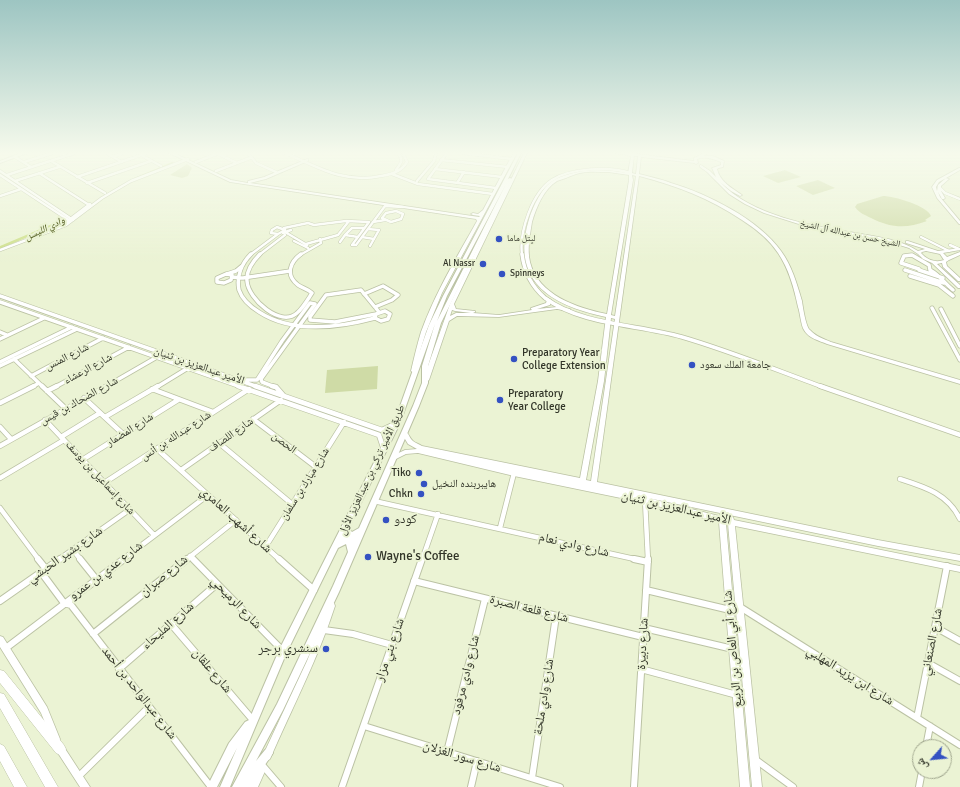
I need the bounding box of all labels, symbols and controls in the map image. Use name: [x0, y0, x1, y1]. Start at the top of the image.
water label: وادي الليسن: [23, 215, 67, 243]
street label: الشيخ حسن بن عبدالله آل الشيخ: [799, 218, 901, 250]
marker: ليتل ماما: [494, 234, 504, 244]
place label: ليتل ماما: [507, 234, 535, 244]
place label: Al Nassr: [443, 259, 475, 269]
marker: Al Nassr: [478, 259, 488, 269]
marker: Spinneys: [497, 269, 507, 279]
place label: Spinneys: [510, 269, 545, 279]
street label: شارع المنس: [43, 340, 91, 374]
street label: الأمير عبدالعزيز بن ثنيان: [152, 344, 246, 388]
place label: Preparatory Year College Extension: [522, 346, 606, 372]
street label: شارع الرعشاء: [61, 351, 115, 387]
marker: Preparatory Year College Extension: [509, 354, 519, 364]
place label: جامعة الملك سعود: [700, 358, 771, 372]
marker: جامعة الملك سعود: [687, 360, 697, 370]
street label: شارع الضحاك بن قيس: [38, 374, 120, 428]
place label: Preparatory Year College: [508, 387, 566, 413]
marker: Preparatory Year College: [495, 395, 505, 405]
street label: طريق الأمير تركي بن عبدالعزيز الأول: [336, 403, 408, 537]
street label: شارع عبدالله بن أنس: [138, 408, 214, 464]
street label: شارع المضمار: [104, 410, 156, 450]
street label: شارع اللصاف: [206, 415, 256, 455]
street label: الحصن: [269, 430, 299, 456]
street label: شارع إسماعيل بن يوسف: [62, 438, 138, 518]
street label: شارع مبارك بن سلمان: [277, 445, 333, 523]
place label: Tiko: [392, 466, 411, 480]
marker: Tiko: [414, 468, 424, 478]
place label: هايبربنده النخيل: [432, 477, 496, 491]
marker: هايبربنده النخيل: [419, 479, 429, 489]
street label: شارع أشهب العامري: [197, 484, 275, 556]
place label: Chkn: [389, 487, 413, 501]
street label: الأمير عبدالعزيز بن ثنيان: [620, 488, 732, 528]
marker: Chkn: [416, 489, 426, 499]
place label: كودو: [394, 512, 417, 528]
marker: كودو: [381, 515, 391, 525]
street label: شارع بشير الحبشي: [24, 523, 106, 587]
street label: شارع وادي نعام: [537, 529, 611, 561]
street label: شارع عدي بن عمرو: [66, 538, 146, 604]
place label: Wayne's Coffee: [376, 549, 460, 565]
street label: شارع صبران: [137, 552, 191, 600]
marker: Wayne's Coffee: [363, 552, 373, 562]
street label: شارع الرميحي: [207, 574, 265, 632]
street label: شارع أبي العاص بن الربيع: [720, 590, 746, 708]
street label: شارع قلعة الصبرة: [488, 592, 570, 626]
street label: شارع المليحاء: [139, 599, 197, 653]
street label: شارع الصنعاني: [918, 607, 946, 677]
street label: شارع بني مزار: [372, 616, 408, 684]
street label: شارع دبيرة: [634, 618, 652, 670]
street label: شارع وادي مرفود: [449, 634, 483, 716]
place label: سنشري برجر: [259, 641, 318, 657]
street label: شارع ابن يزيد المهلبي: [803, 643, 897, 709]
street label: شارع عبدالواحد بن أحمد: [98, 644, 180, 742]
marker: سنشري برجر: [321, 644, 331, 654]
street label: شارع علقان: [189, 646, 235, 696]
street label: شارع وادي ملحة: [530, 658, 558, 736]
street label: شارع سور الغزلان: [421, 738, 503, 776]
north arrow: [912, 739, 952, 779]
text: ش: [913, 756, 930, 772]

